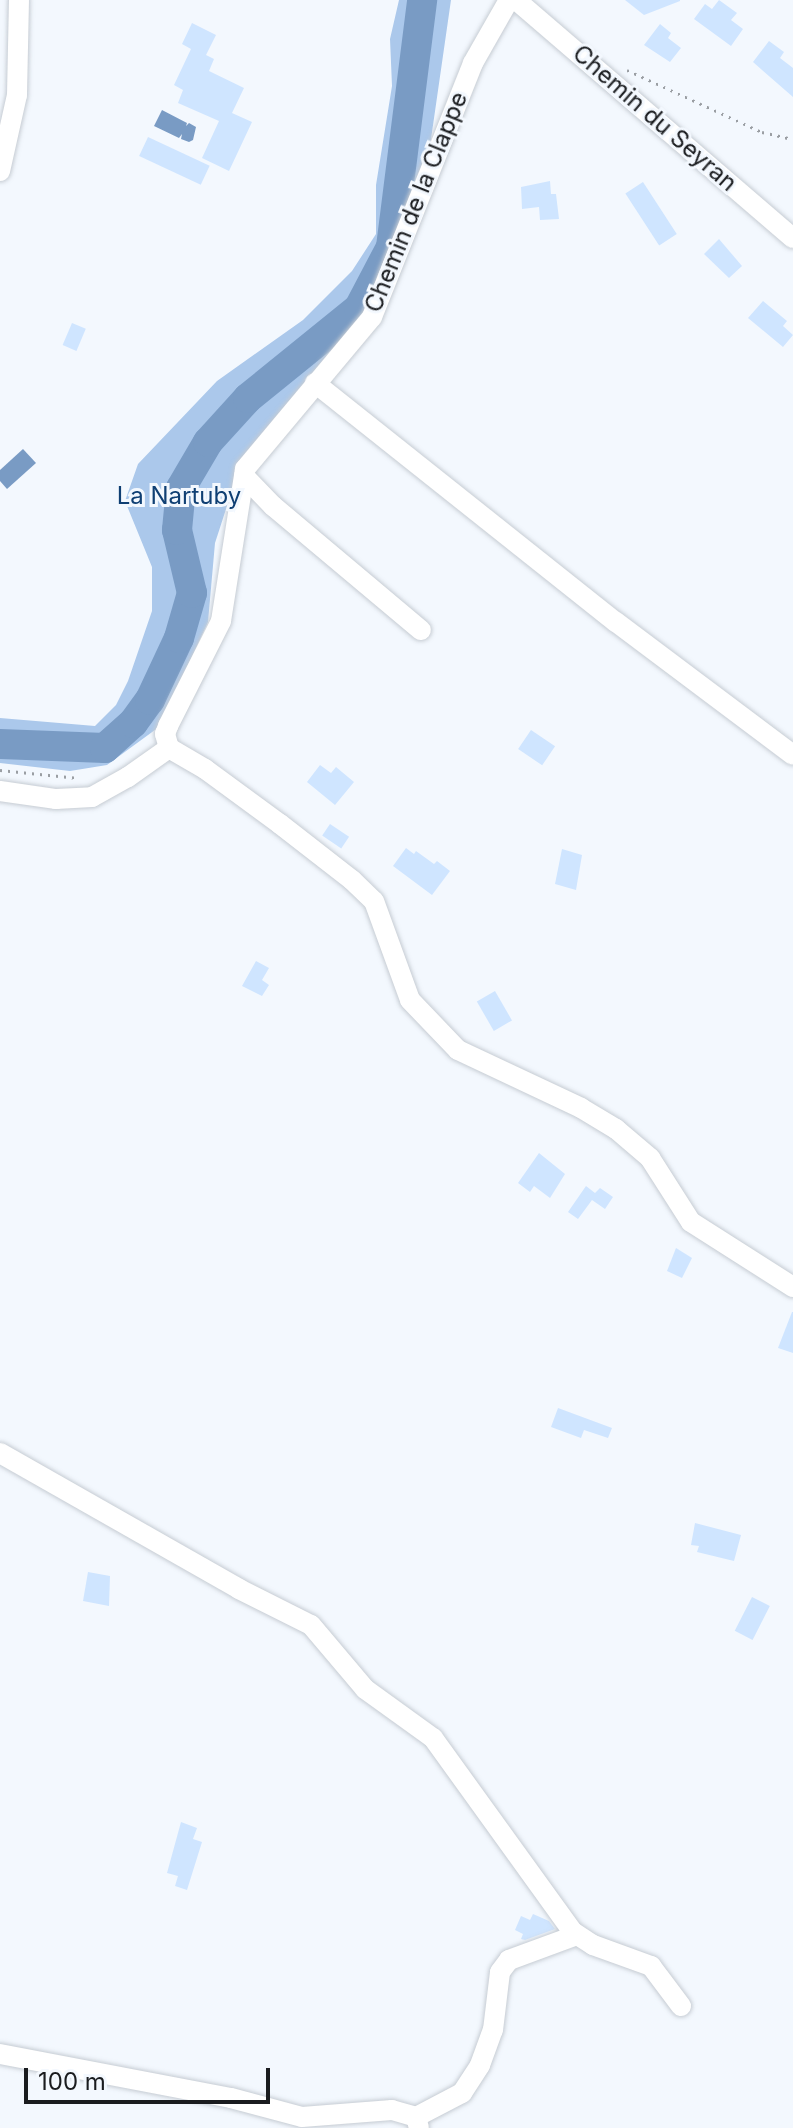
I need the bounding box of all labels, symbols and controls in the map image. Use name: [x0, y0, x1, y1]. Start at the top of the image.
street label: Chemin du Seyran: [567, 39, 743, 197]
street label: Chemin de la Clappe: [359, 88, 473, 316]
park label: La Nartuby: [117, 482, 241, 510]
scale bar: [28, 2052, 274, 2102]
text: 100 m: [38, 2067, 106, 2096]

